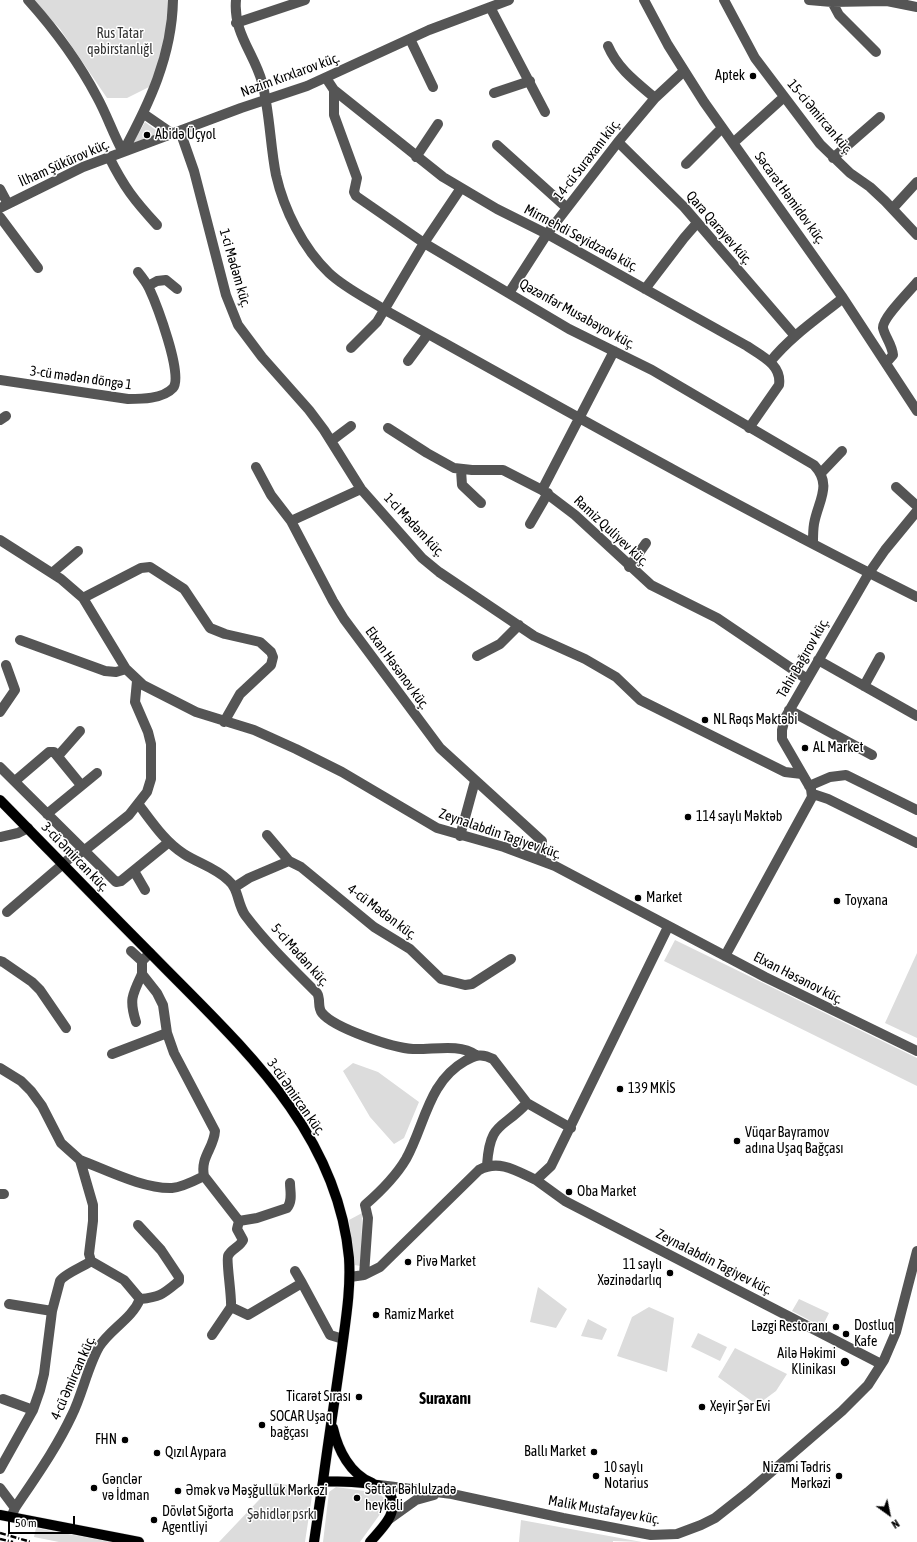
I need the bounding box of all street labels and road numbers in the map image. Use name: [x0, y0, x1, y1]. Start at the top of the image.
street label: Nazim Kırxlarov küç.: [238, 49, 342, 101]
street label: 15-ci Əmircan küç.: [784, 76, 856, 158]
street label: 14-cü Suraxanı küç.: [550, 116, 624, 204]
street label: İlham Şükürov küç.: [16, 136, 112, 190]
street label: Səcarət Həmidov küç.: [751, 149, 829, 247]
street label: Qara Qarayev küç.: [682, 188, 756, 268]
street label: Mirmehdi Seyidzadə küç.: [521, 201, 641, 275]
street label: 1-ci Mədəm küç.: [216, 227, 254, 309]
street label: Qəzənfər Musabəyov küç.: [516, 275, 638, 353]
street label: 3-cü mədən döngə 1: [29, 363, 133, 393]
street label: 1-ci Mədəm küç.: [380, 490, 448, 560]
street label: Ramiz Quliyev küç.: [570, 492, 652, 570]
street label: Tahir Bağırov küç.: [773, 615, 833, 701]
street label: Elxan Həsənov küç.: [361, 623, 433, 713]
street label: Zeynalabdin Tagiyev küç.: [437, 805, 563, 863]
street label: 3-cü Əmircan küç.: [38, 819, 112, 895]
street label: 4-cü Mədən küç.: [344, 881, 420, 943]
street label: 5-ci Mədən küç.: [268, 920, 332, 990]
street label: Elxan Həsənov küç.: [751, 948, 845, 1008]
street label: 3-cü Əmircan küç.: [263, 1055, 329, 1139]
street label: Zeynalabdin Tagiyev küç.: [653, 1225, 775, 1299]
street label: 4-cü Əmircan küç.: [47, 1334, 99, 1422]
street label: Malik Mustafayev küç.: [547, 1492, 661, 1528]

